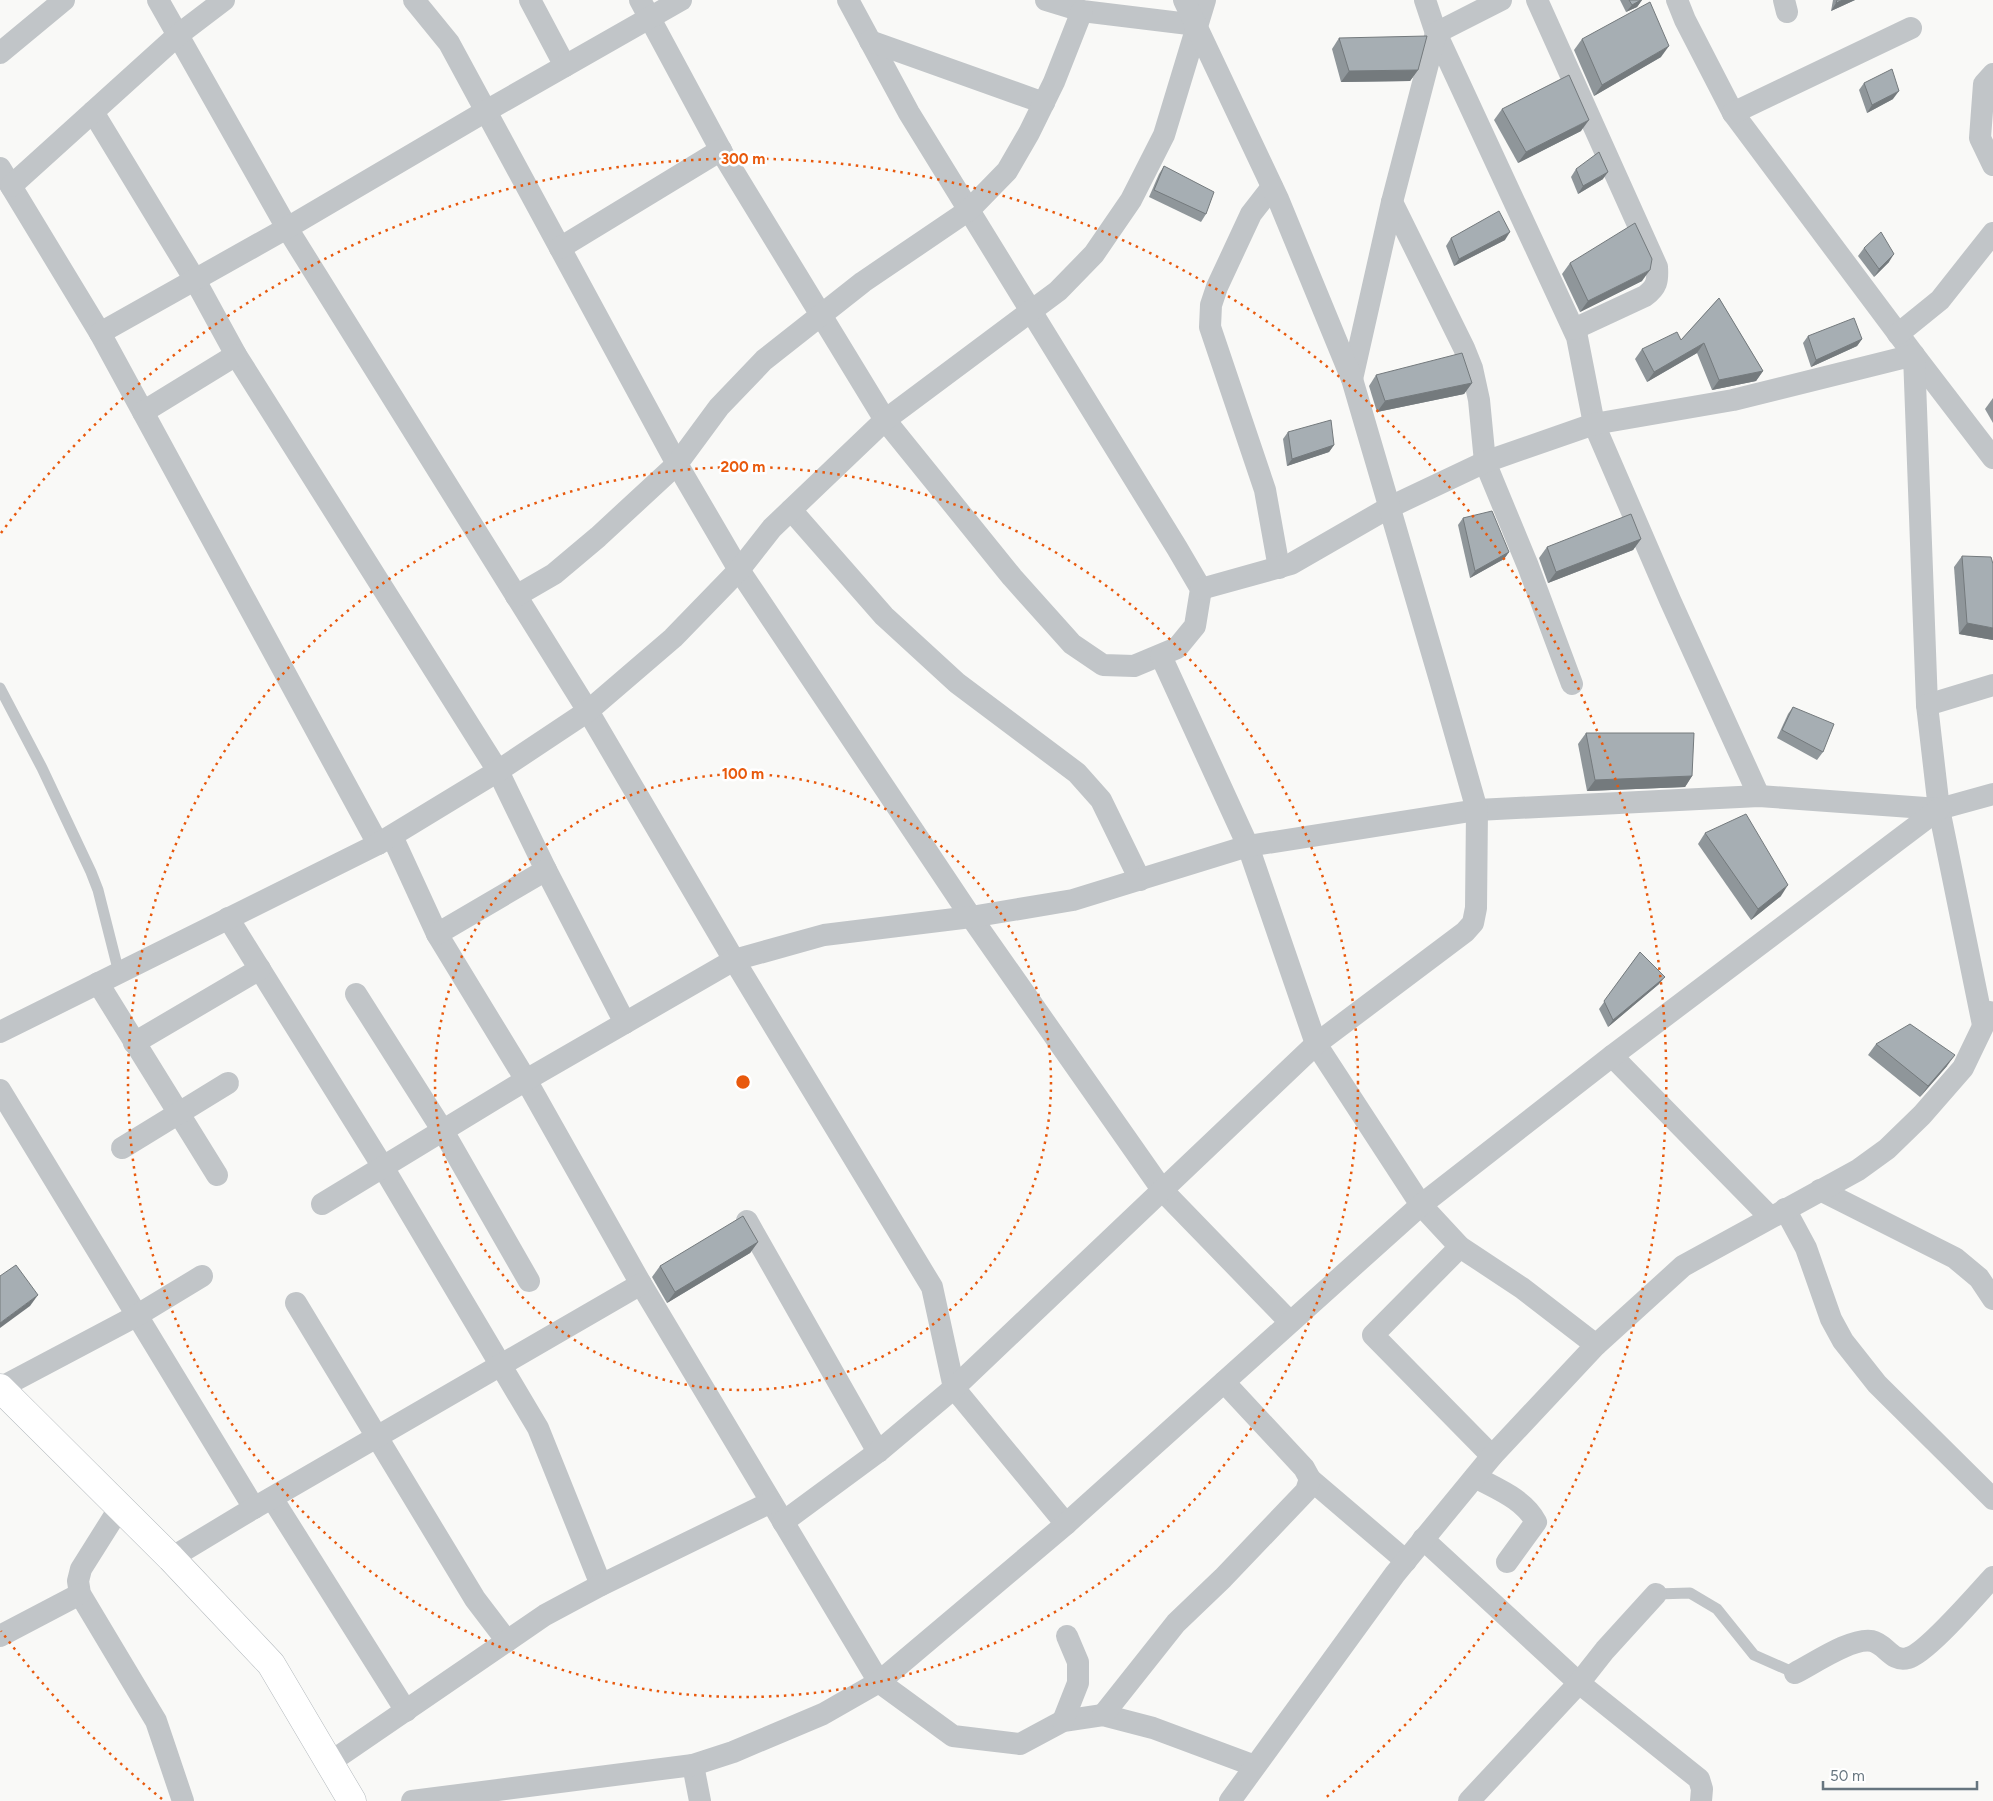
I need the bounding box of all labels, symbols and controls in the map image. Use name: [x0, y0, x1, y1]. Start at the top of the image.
text: 300 m: [721, 150, 765, 168]
text: 200 m: [721, 458, 765, 476]
text: 100 m: [722, 765, 764, 783]
centre of rings: [734, 1073, 752, 1091]
scale bar: [1823, 1758, 1977, 1790]
text: 50 m: [1830, 1767, 1865, 1785]

